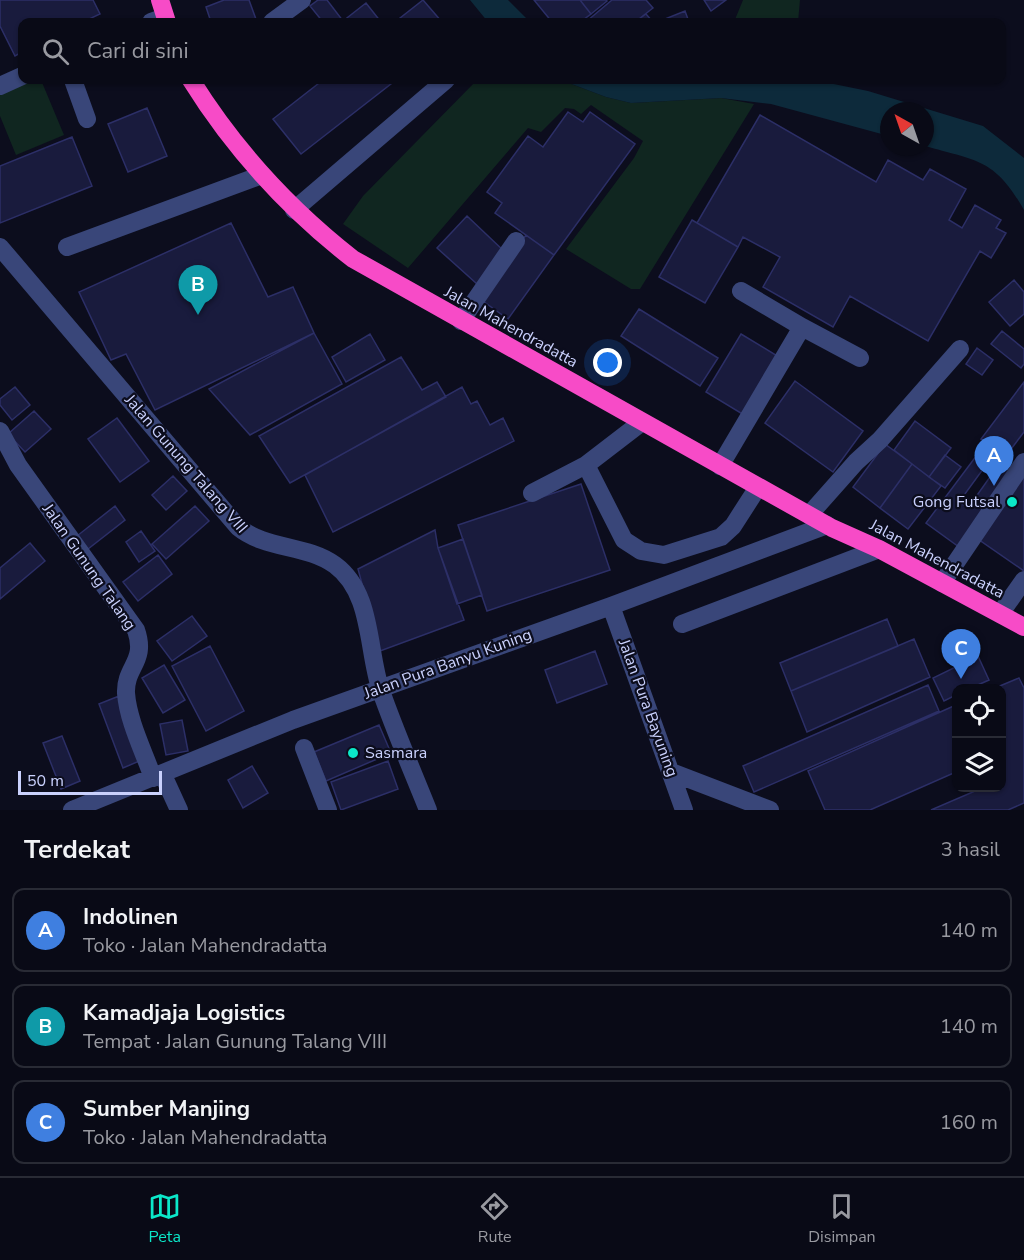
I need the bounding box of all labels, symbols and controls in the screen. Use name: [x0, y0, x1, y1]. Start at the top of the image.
search box: [18, 18, 1006, 84]
icon: search: [39, 35, 72, 68]
text: Cari di sini: [87, 36, 189, 66]
north arrow: [880, 102, 934, 156]
pin: B: [178, 266, 218, 315]
street label: Jalan Mahendradatta: [439, 281, 582, 373]
your location: [593, 348, 622, 377]
street label: Jalan Gunung Talang VIII: [119, 389, 252, 538]
pin: A: [974, 436, 1014, 486]
place label: Gong Futsal: [913, 491, 1000, 513]
marker: Gong Futsal: [1005, 495, 1019, 509]
street label: Jalan Gunung Talang: [36, 498, 141, 635]
street label: Jalan Mahendradatta: [865, 514, 1008, 604]
street label: Jalan Pura Banyu Kuning: [360, 623, 535, 705]
pin: C: [942, 630, 980, 679]
street label: Jalan Pura Bayuning: [613, 635, 683, 780]
map controls: [952, 684, 1006, 792]
button: locate: [952, 684, 1006, 738]
button: layers: [952, 738, 1006, 792]
place label: Sasmara: [365, 742, 427, 764]
marker: Sasmara: [346, 746, 360, 760]
scale bar: [18, 768, 162, 796]
text: 50 m: [27, 770, 64, 792]
text: Terdekat: [24, 832, 130, 867]
text: 3 hasil: [941, 836, 1000, 863]
text: Indolinen: [83, 902, 178, 932]
text: A: [38, 917, 53, 944]
text: 140 m: [940, 917, 998, 944]
text: Toko · Jalan Mahendradatta: [83, 932, 327, 959]
text: Kamadjaja Logistics: [83, 998, 285, 1028]
text: B: [39, 1013, 52, 1040]
text: 140 m: [940, 1013, 998, 1040]
text: Tempat · Jalan Gunung Talang VIII: [83, 1028, 387, 1055]
text: Sumber Manjing: [83, 1094, 250, 1124]
text: C: [39, 1109, 52, 1136]
text: 160 m: [940, 1109, 998, 1136]
text: Toko · Jalan Mahendradatta: [83, 1124, 327, 1151]
tab: Peta: [148, 1190, 181, 1248]
tab: Rute: [478, 1190, 512, 1248]
tab: Disimpan: [808, 1190, 876, 1248]

